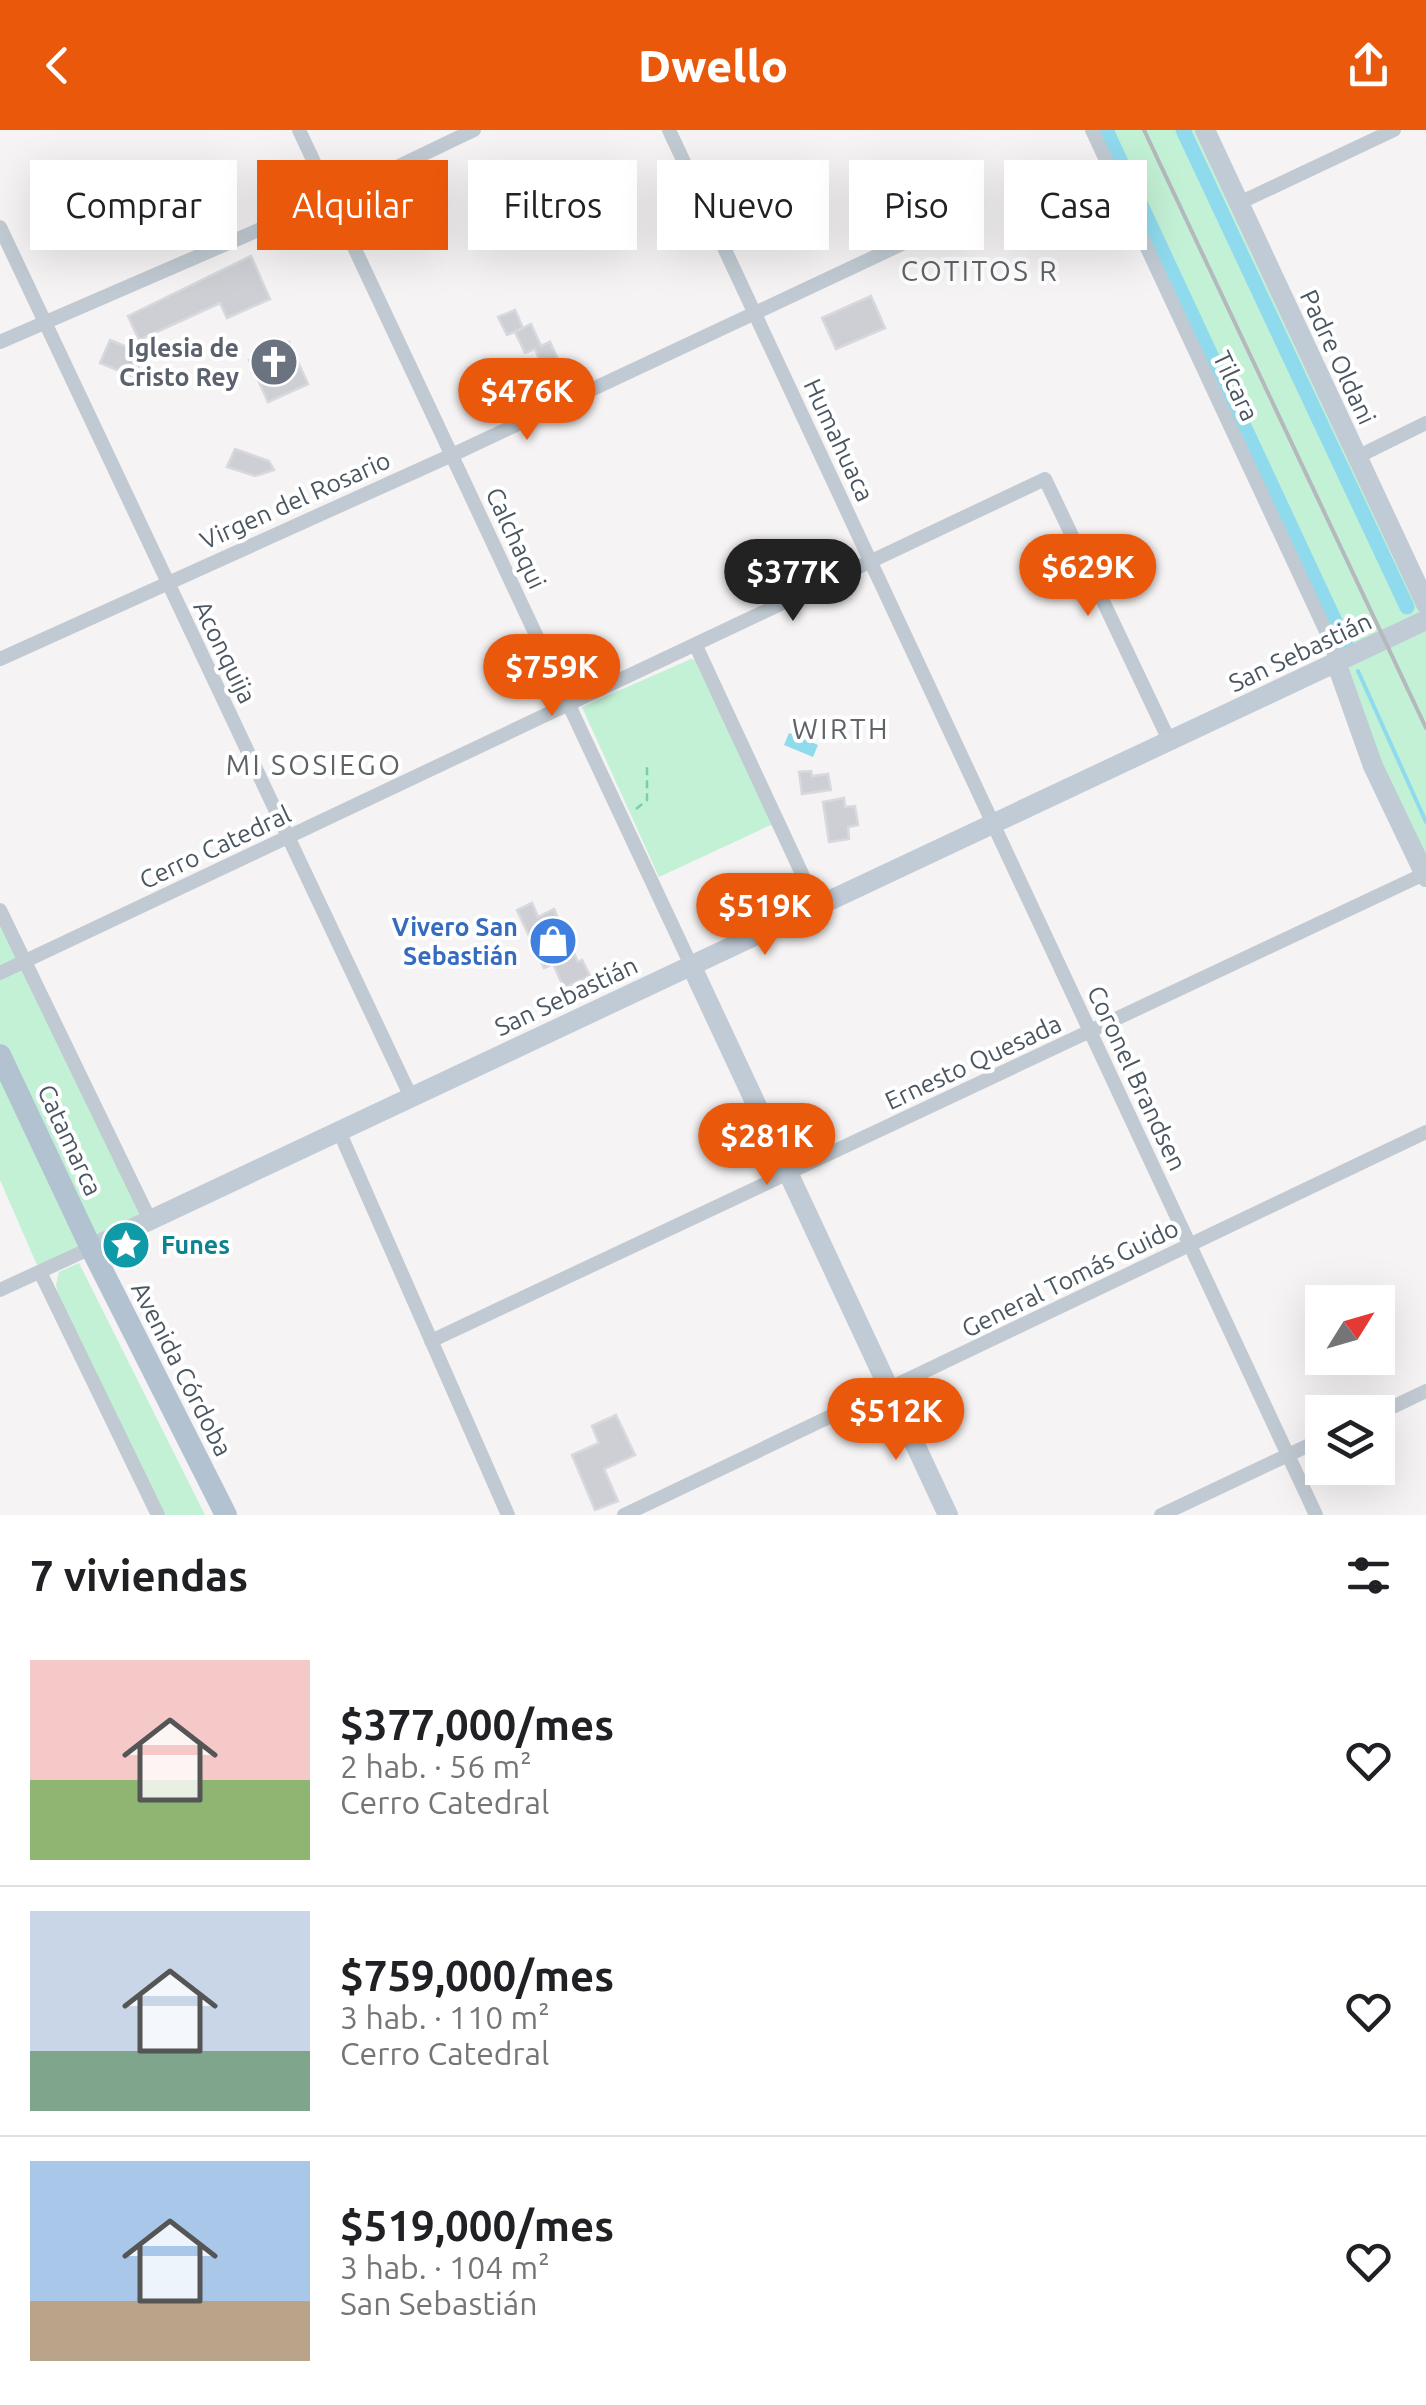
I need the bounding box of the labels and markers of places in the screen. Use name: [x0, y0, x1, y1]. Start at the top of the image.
place label: Iglesia de Cristo Rey: [119, 334, 239, 391]
church icon: Iglesia de Cristo Rey: [248, 336, 300, 388]
pin: $476K: [457, 358, 597, 443]
pin: $629K: [1018, 534, 1158, 619]
pin: $377K: [723, 539, 863, 624]
pin: $759K: [482, 634, 622, 719]
pin: $519K: [695, 873, 835, 958]
place label: Vivero San Sebastián: [392, 913, 518, 970]
shop icon: Vivero San Sebastián: [527, 915, 579, 967]
pin: $281K: [697, 1103, 837, 1188]
place icon: Funes: [100, 1219, 152, 1271]
place label: Funes: [161, 1231, 230, 1259]
pin: $512K: [826, 1378, 966, 1463]

